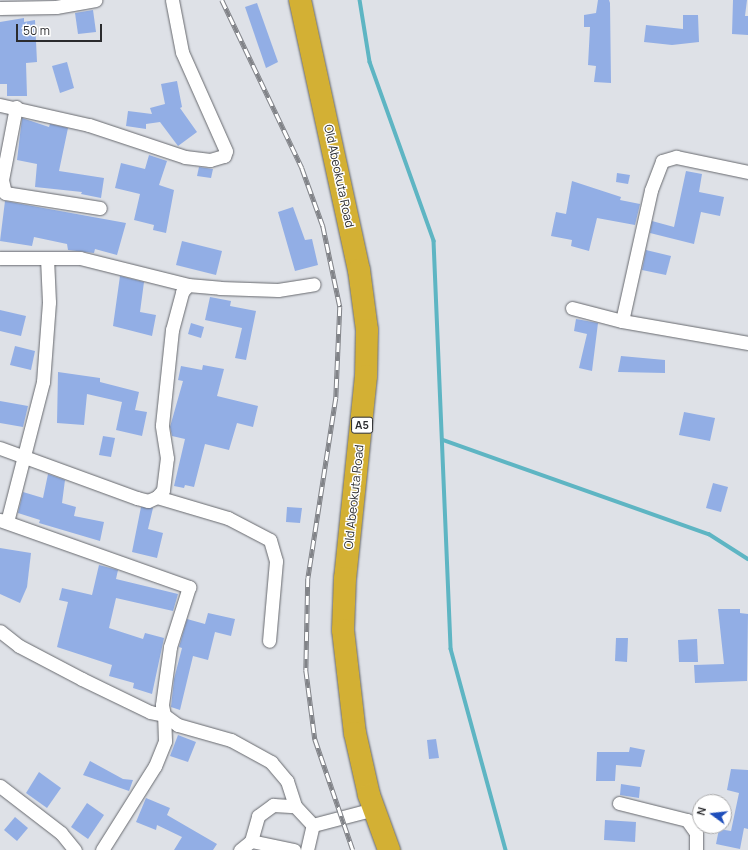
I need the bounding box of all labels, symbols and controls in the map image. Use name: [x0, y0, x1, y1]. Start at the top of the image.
scale bar: [18, 16, 104, 42]
text: 50 m: [23, 22, 50, 39]
street label: Old Abeokuta Road: [321, 123, 357, 229]
road number: A5: [351, 416, 373, 434]
street label: Old Abeokuta Road: [341, 444, 367, 550]
north arrow: [692, 794, 732, 834]
text: N: [693, 805, 709, 817]

